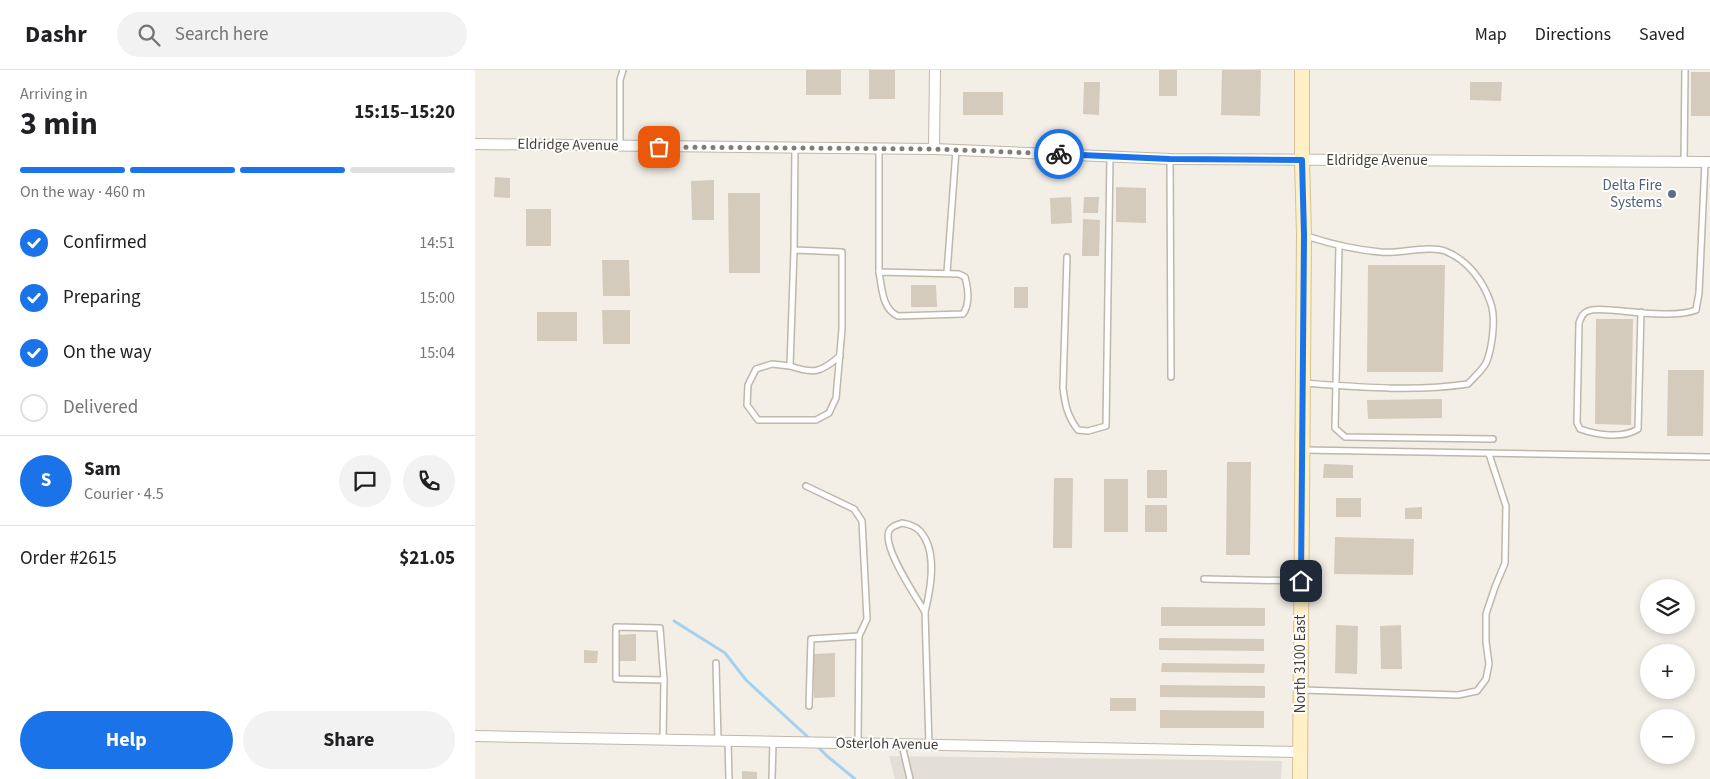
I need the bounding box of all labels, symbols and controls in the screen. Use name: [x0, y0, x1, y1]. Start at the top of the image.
search box: [117, 12, 467, 57]
text: Dashr: [25, 17, 87, 52]
icon: search: [135, 21, 163, 49]
text: Search here: [175, 21, 268, 48]
text: Map: [1475, 22, 1507, 47]
text: Directions: [1535, 22, 1611, 47]
text: Saved: [1639, 22, 1685, 47]
text: Arriving in: [20, 83, 88, 105]
text: 15:15–15:20: [354, 99, 455, 126]
text: 3 min: [20, 101, 98, 147]
pin: [638, 126, 680, 168]
courier: [1034, 129, 1084, 179]
icon: bag: [645, 133, 673, 161]
street label: Eldridge Avenue: [517, 134, 619, 156]
icon: bike: [1045, 140, 1073, 168]
street label: Eldridge Avenue: [1326, 150, 1428, 171]
place label: Delta Fire Systems: [1603, 175, 1662, 213]
text: On the way · 460 m: [20, 181, 145, 203]
marker: Delta Fire Systems: [1666, 188, 1678, 200]
icon: check: [20, 229, 48, 257]
text: Confirmed: [63, 229, 147, 256]
text: 14:51: [419, 232, 455, 254]
icon: check: [20, 284, 48, 312]
text: Preparing: [63, 284, 141, 311]
text: 15:00: [419, 287, 455, 309]
icon: check: [20, 339, 48, 367]
text: On the way: [63, 339, 152, 366]
text: 15:04: [419, 342, 455, 364]
text: Delivered: [63, 394, 138, 421]
button: chat: [339, 455, 391, 507]
button: phone: [403, 455, 455, 507]
text: Sam: [84, 456, 121, 483]
text: S: [41, 467, 51, 494]
text: Courier · 4.5: [84, 483, 164, 505]
text: Order #2615: [20, 545, 117, 572]
text: $21.05: [399, 545, 455, 572]
pin: [1280, 560, 1322, 602]
icon: home: [1287, 567, 1315, 595]
map controls: [1640, 579, 1695, 764]
button: layers: [1640, 579, 1695, 634]
street label: North 3100 East: [1290, 615, 1311, 713]
button: +: [1640, 644, 1695, 699]
button: −: [1640, 709, 1695, 764]
button: Help: [20, 711, 233, 769]
button: Share: [243, 711, 455, 769]
street label: Osterloh Avenue: [835, 733, 939, 755]

